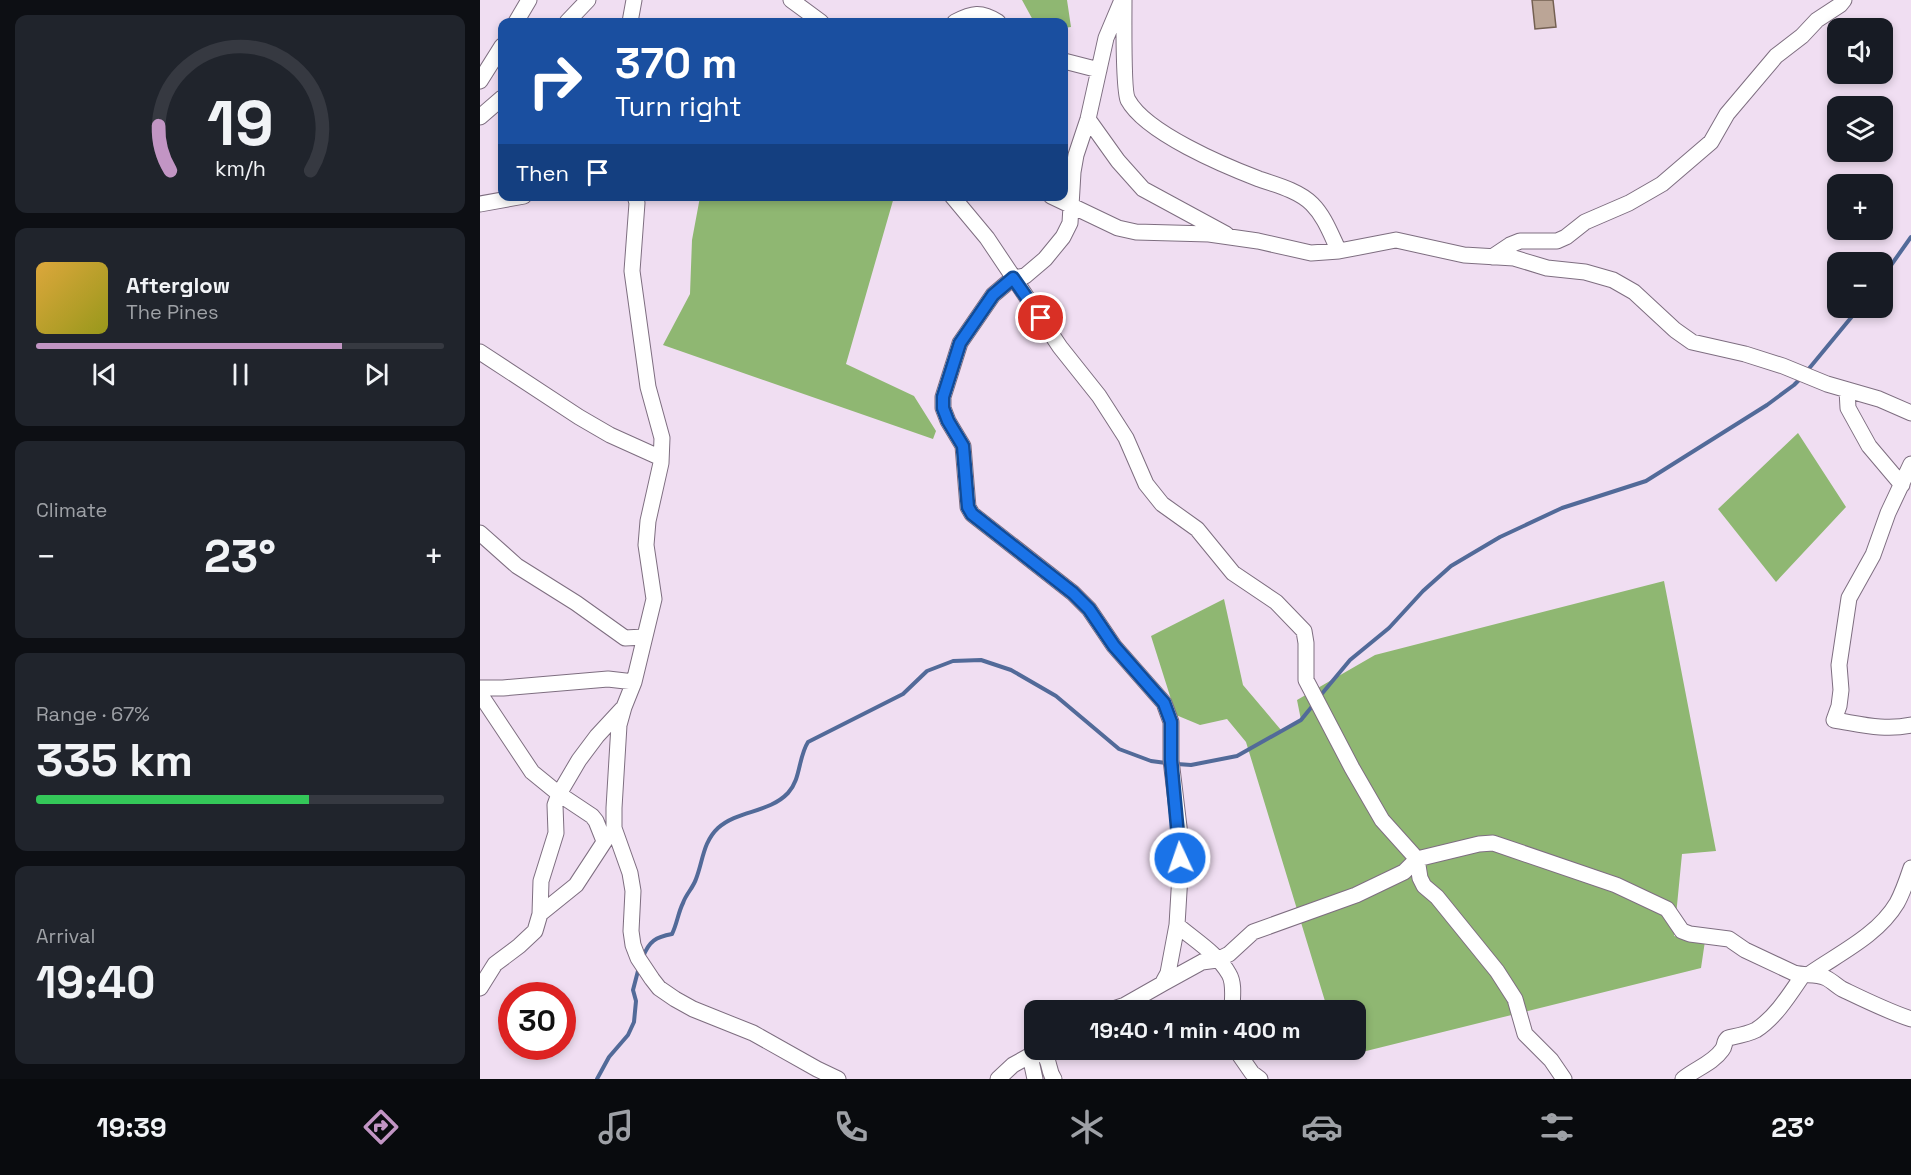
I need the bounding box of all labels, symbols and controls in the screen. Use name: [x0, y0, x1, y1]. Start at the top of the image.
map controls: [1827, 18, 1893, 318]
button: sound: [1827, 18, 1893, 84]
text: 370 m: [615, 37, 737, 90]
icon: right: [516, 42, 594, 120]
text: 19: [207, 84, 273, 163]
text: Turn right: [615, 89, 742, 124]
button: layers: [1827, 96, 1893, 162]
text: km/h: [214, 155, 266, 182]
icon: arrive: [581, 156, 614, 189]
text: Then: [516, 159, 569, 187]
button: +: [1827, 174, 1893, 240]
button: −: [1827, 252, 1893, 318]
text: Afterglow: [126, 271, 230, 299]
pin: [1015, 292, 1066, 343]
text: The Pines: [126, 299, 219, 325]
icon: arrive: [1024, 301, 1057, 334]
icon: previous: [88, 358, 121, 391]
icon: pause: [224, 358, 257, 391]
icon: next: [360, 358, 393, 391]
text: Climate: [36, 497, 107, 523]
text: 23°: [204, 528, 276, 585]
text: −: [36, 536, 56, 578]
text: +: [424, 536, 444, 578]
text: Range · 67%: [36, 701, 150, 727]
text: 335 km: [36, 732, 193, 789]
position arrow: [1148, 826, 1212, 890]
text: Arrival: [36, 923, 95, 949]
text: 19:40: [36, 954, 155, 1011]
speed limit sign: 30: [498, 982, 576, 1060]
text: 19:40 · 1 min · 400 m: [1090, 1016, 1300, 1044]
icon: directions: [360, 1106, 402, 1148]
icon: music: [595, 1106, 637, 1148]
icon: phone: [830, 1106, 872, 1148]
icon: climate: [1066, 1106, 1108, 1148]
icon: car: [1301, 1106, 1343, 1148]
icon: filters: [1536, 1106, 1578, 1148]
text: 19:39: [97, 1110, 167, 1145]
text: 23°: [1771, 1110, 1814, 1145]

